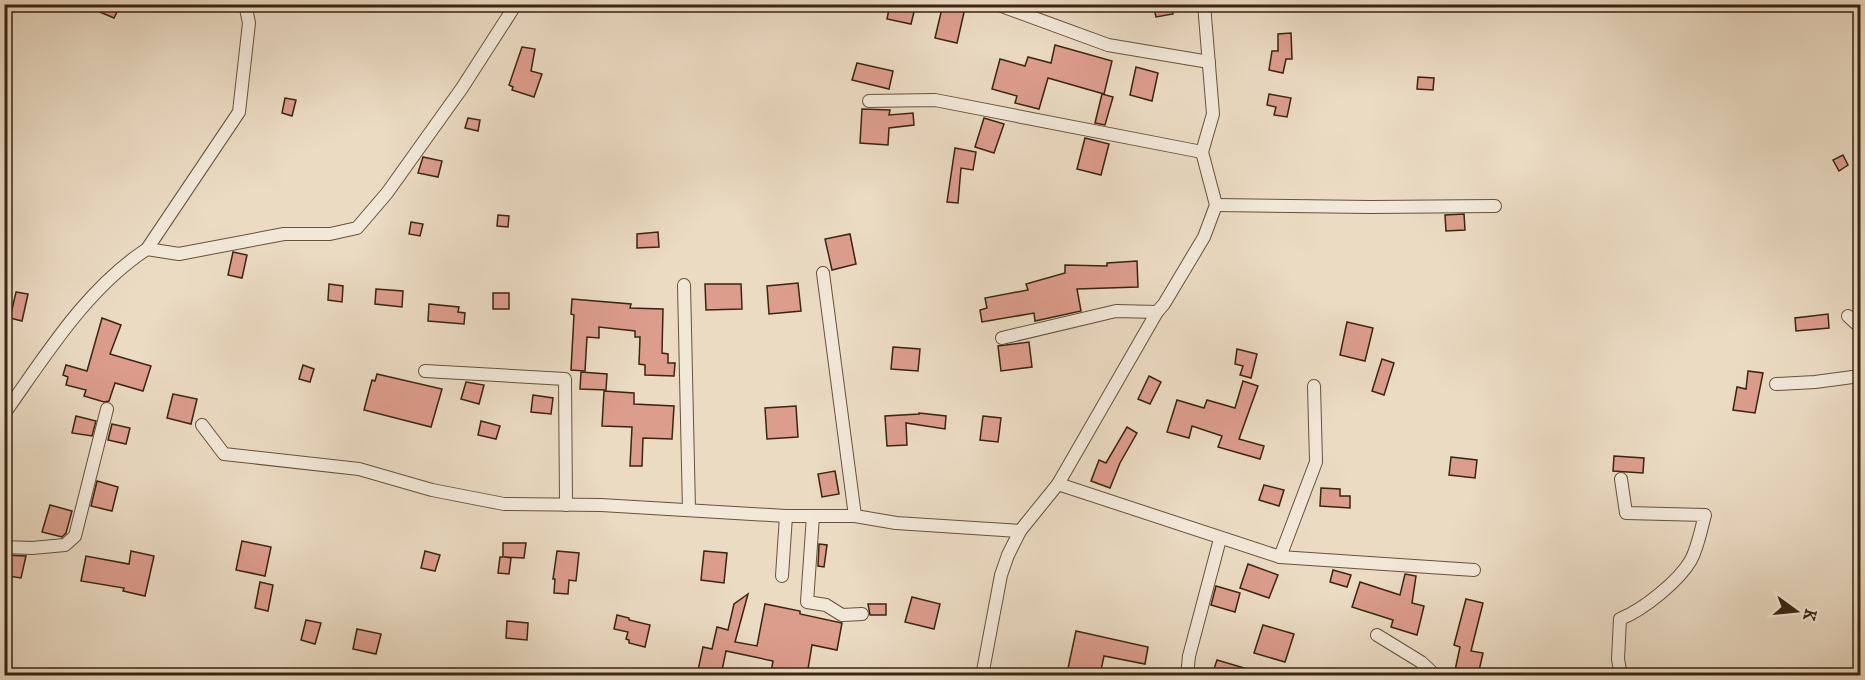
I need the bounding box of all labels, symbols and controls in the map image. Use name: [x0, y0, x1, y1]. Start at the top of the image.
north arrow: [1766, 581, 1826, 641]
text: K: [1798, 607, 1821, 623]

